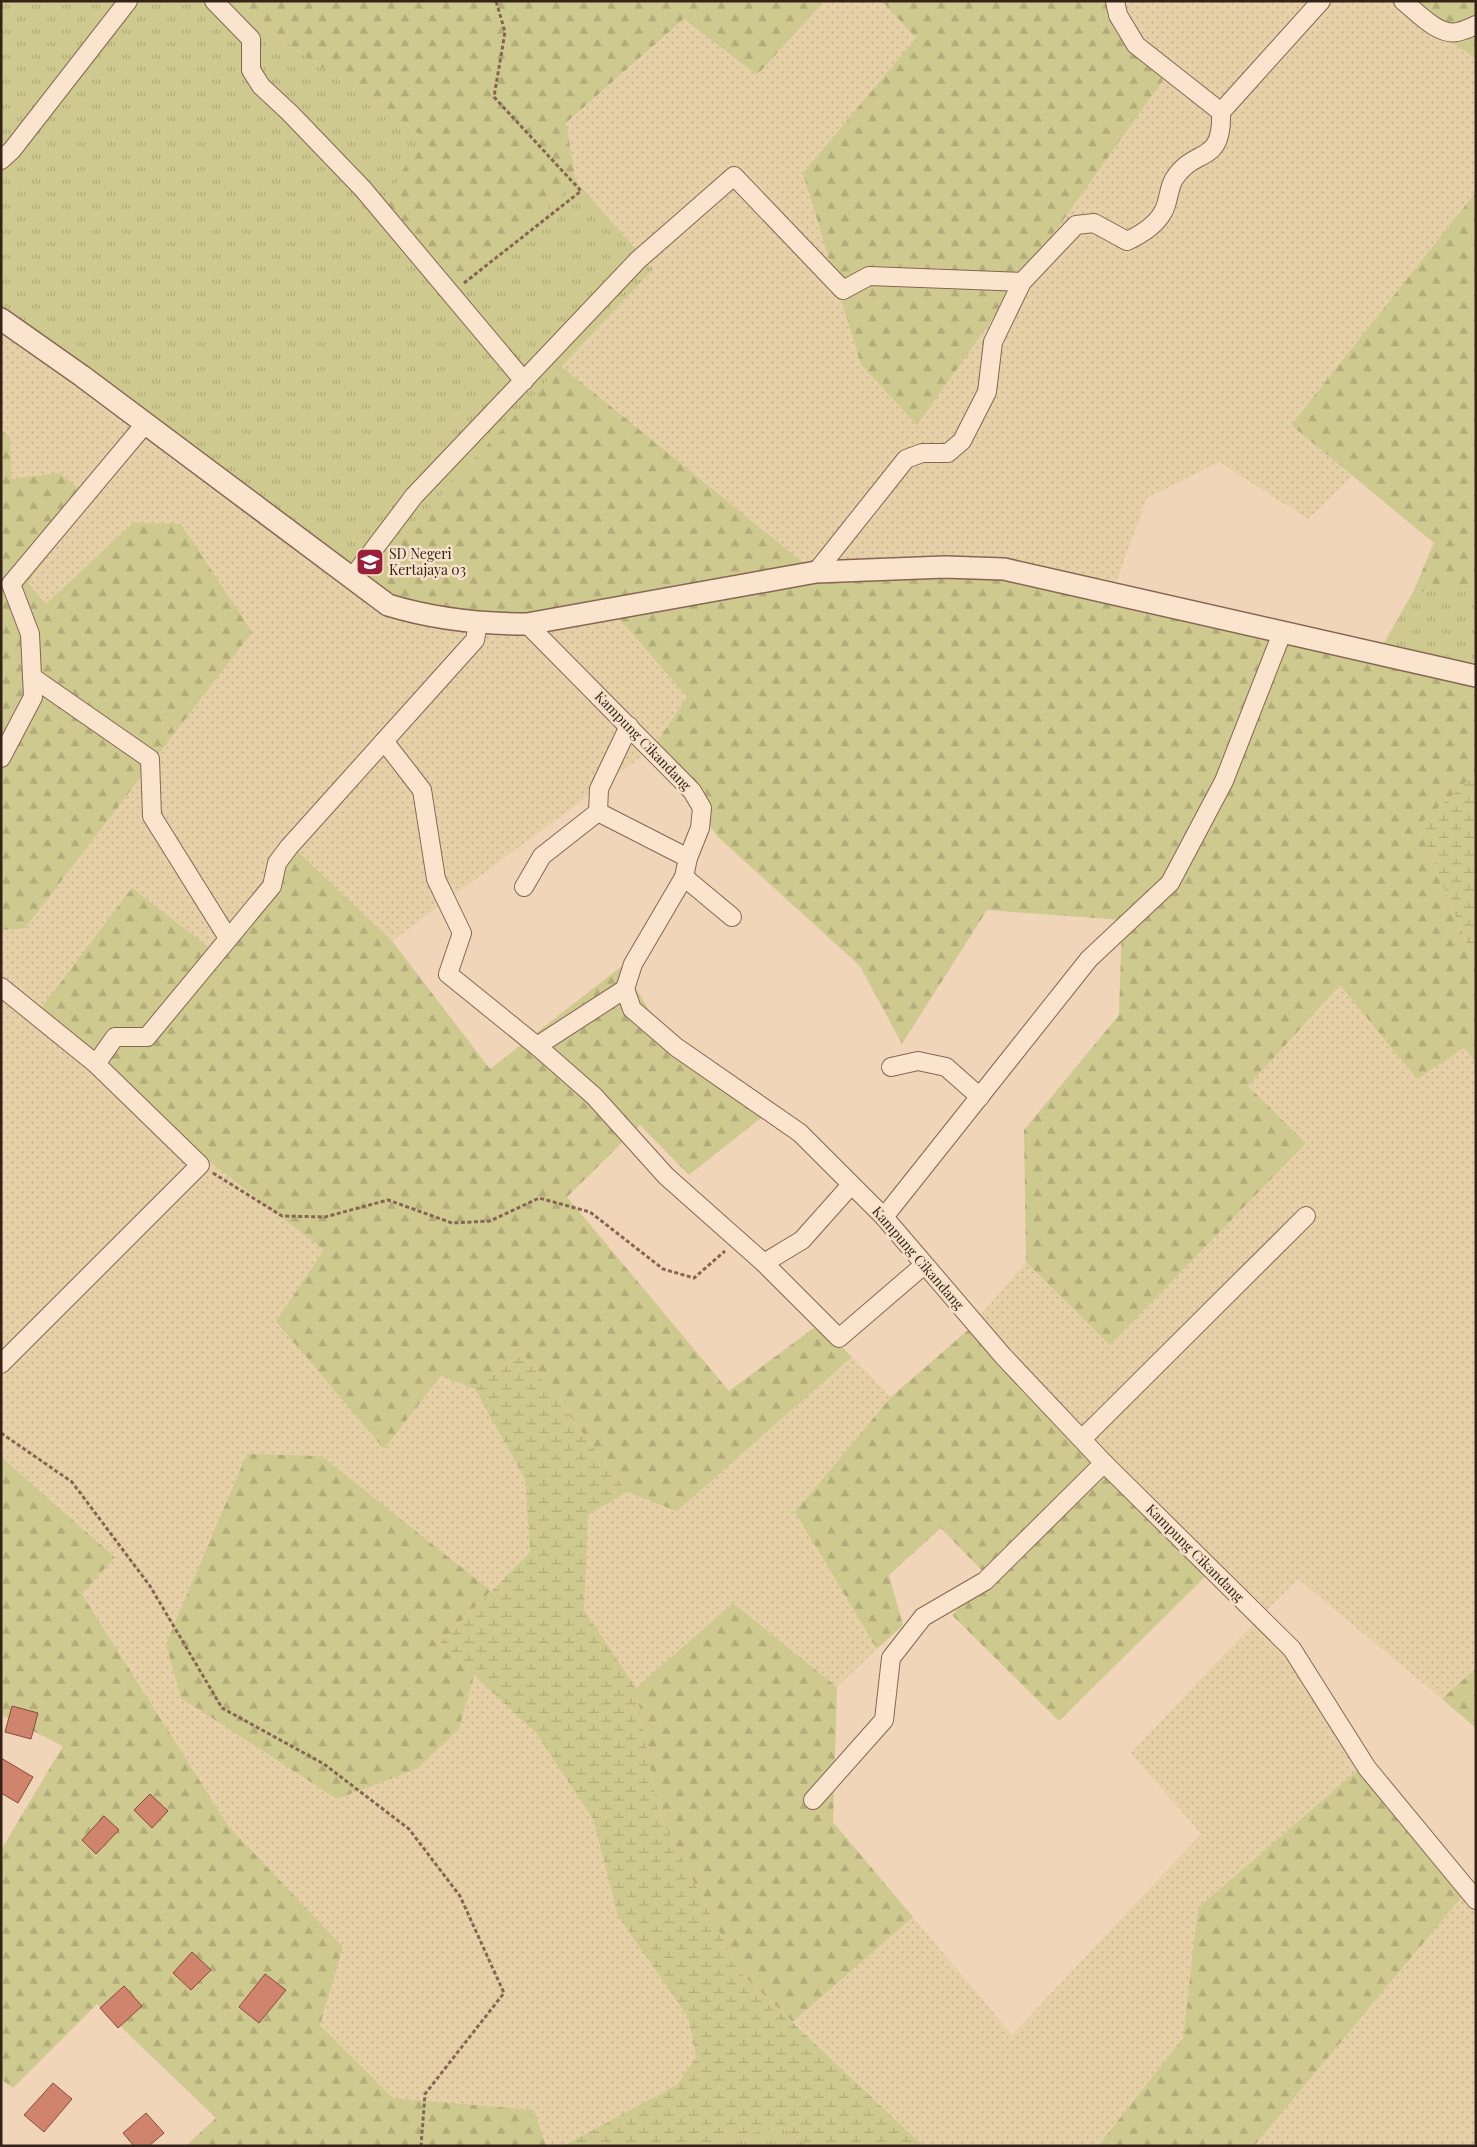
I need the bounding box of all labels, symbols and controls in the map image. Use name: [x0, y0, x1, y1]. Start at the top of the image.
place label: SD Negeri Kertajaya 03: [389, 544, 466, 579]
school or university icon: SD Negeri Kertajaya 03: [355, 547, 385, 577]
street label: Kampung Cikandang: [591, 687, 696, 795]
street label: Kampung Cikandang: [868, 1202, 969, 1314]
street label: Kampung Cikandang: [1142, 1500, 1249, 1606]

